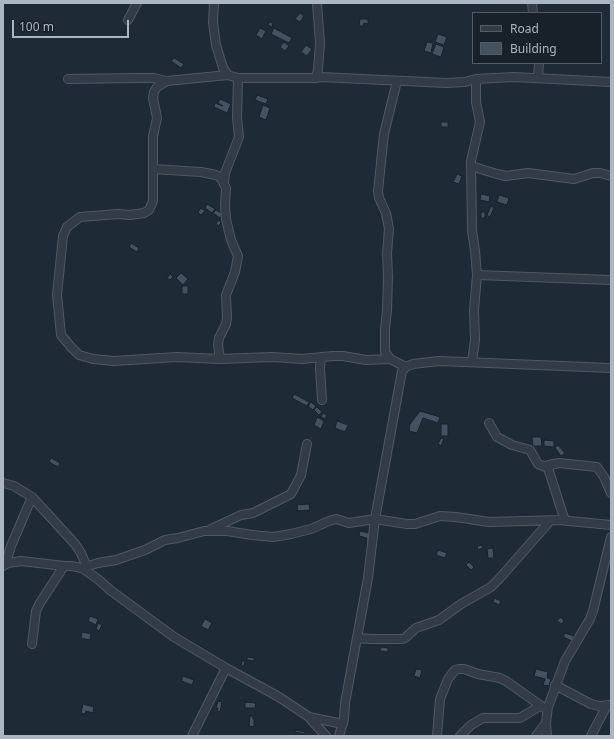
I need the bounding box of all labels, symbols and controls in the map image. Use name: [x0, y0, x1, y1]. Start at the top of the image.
scale bar: [14, 12, 131, 38]
legend: [472, 12, 602, 64]
text: 100 m: [19, 18, 54, 35]
text: Road: [510, 20, 539, 37]
text: Building: [510, 40, 557, 57]

